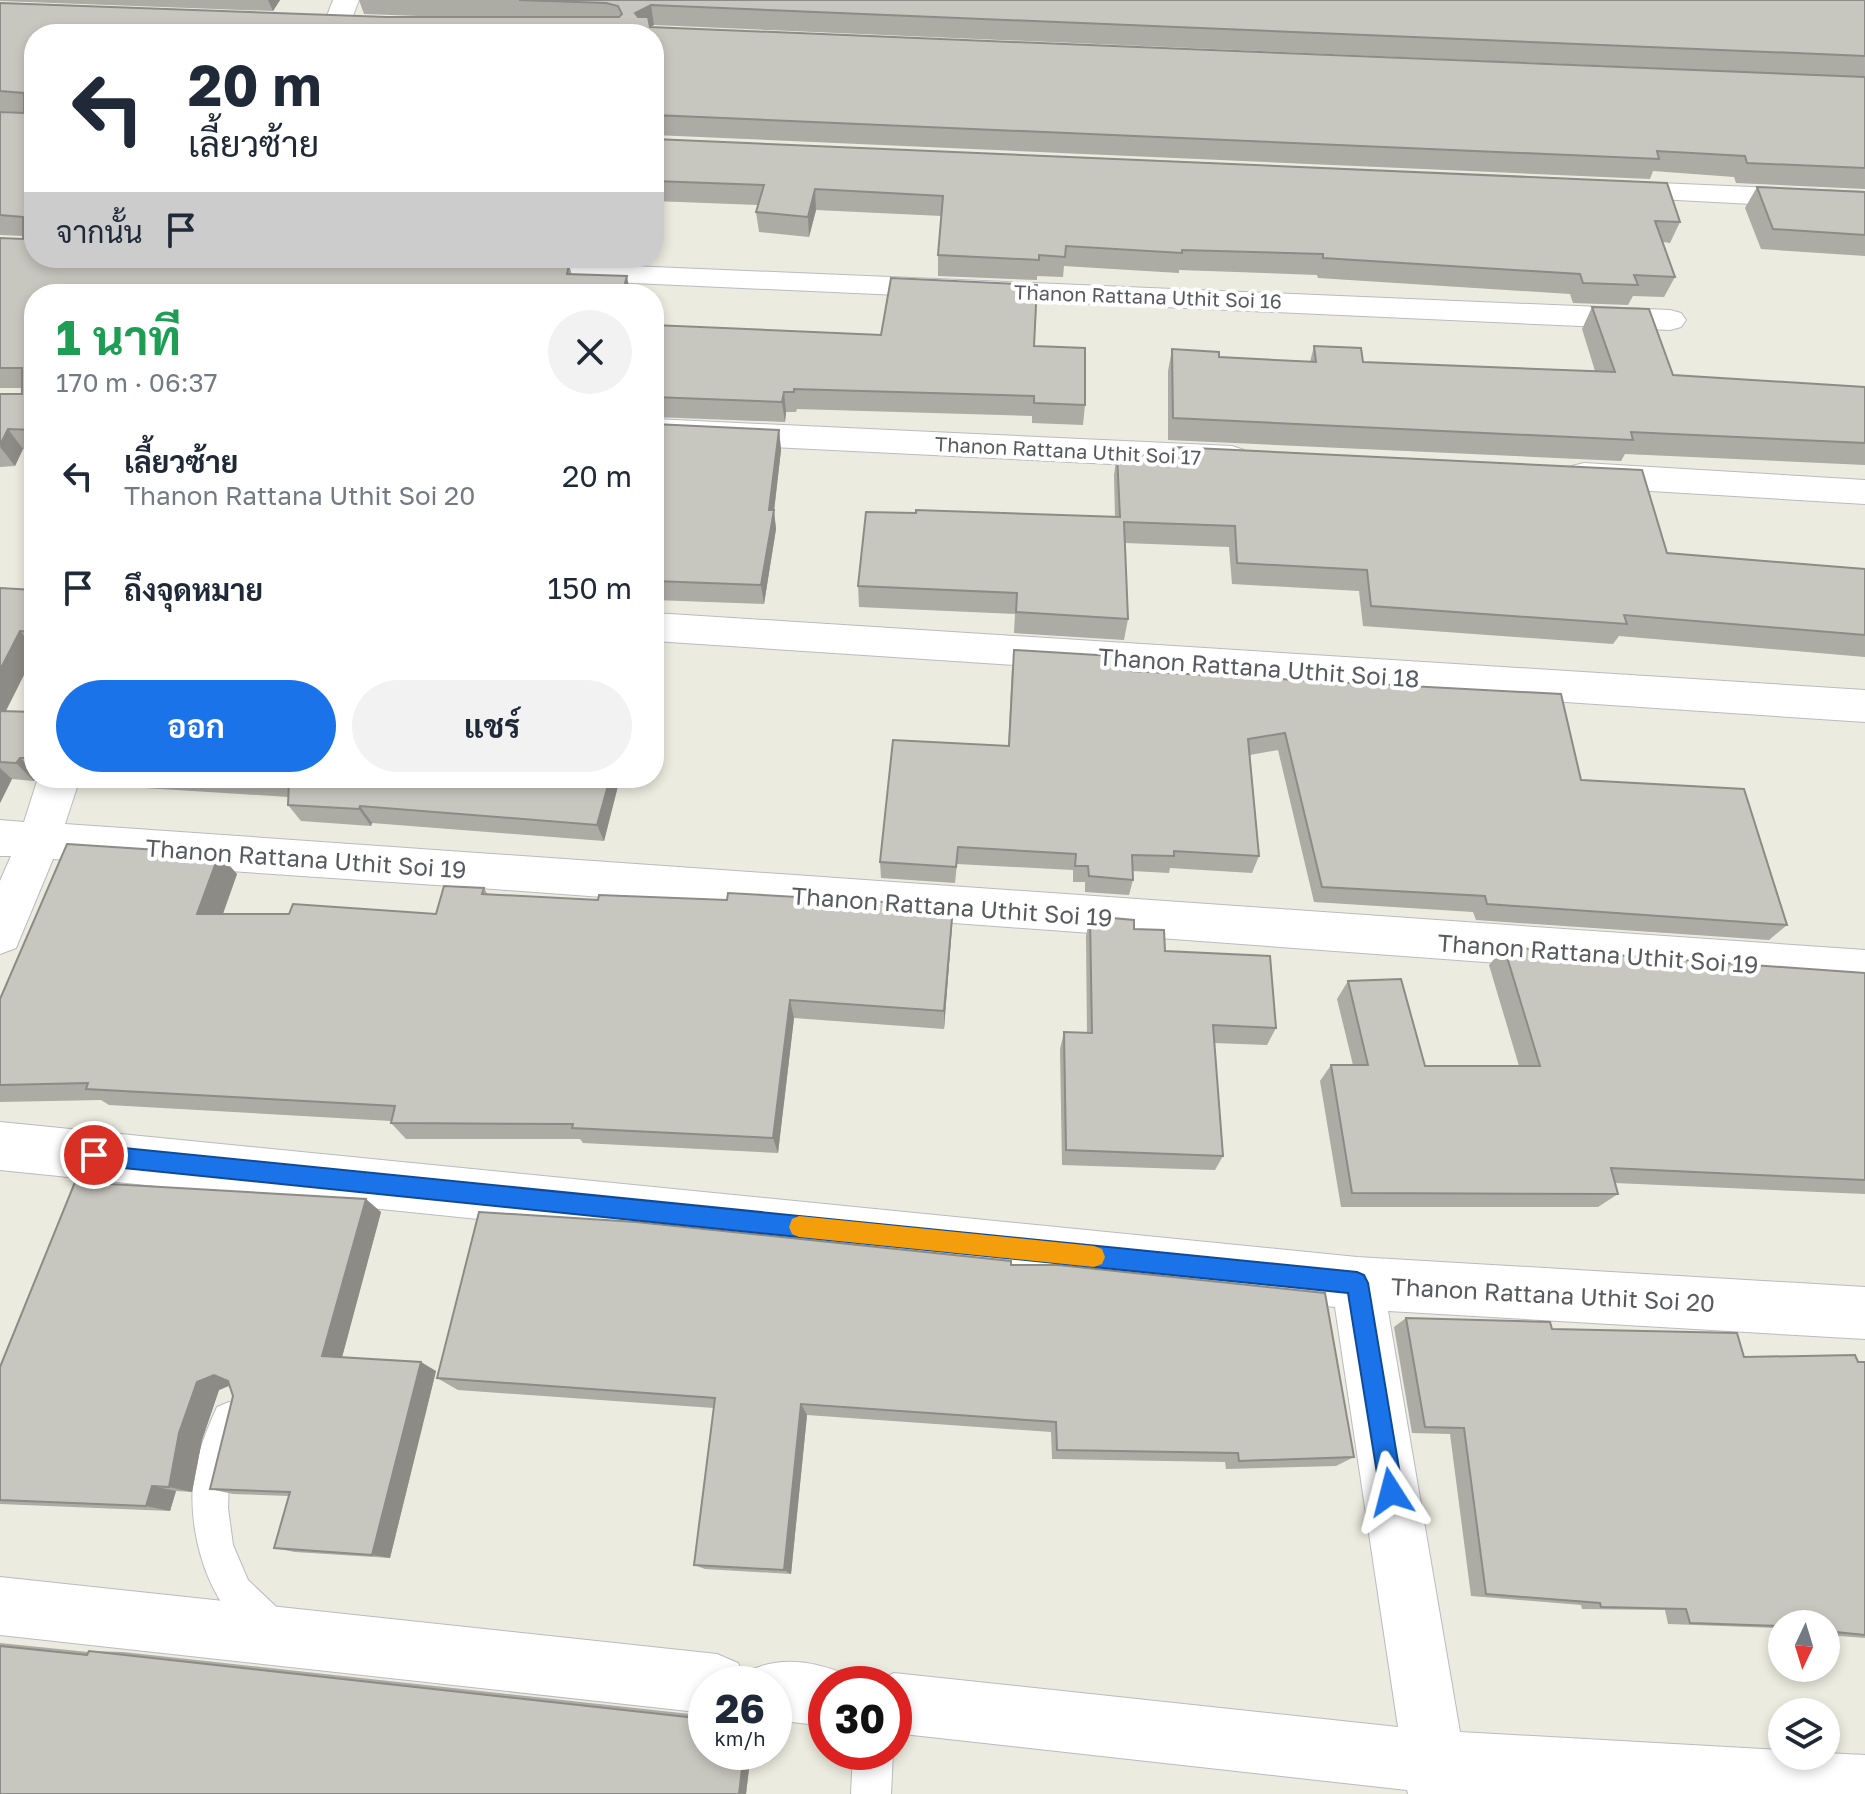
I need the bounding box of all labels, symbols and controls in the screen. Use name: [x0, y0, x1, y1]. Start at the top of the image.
text: 20 m: [188, 51, 322, 118]
icon: left: [56, 56, 160, 160]
text: เลี้ยวซ้าย: [188, 122, 319, 165]
icon: arrive: [159, 208, 203, 252]
text: จากนั้น: [56, 214, 143, 250]
street label: Thanon Rattana Uthit Soi 16: [1014, 279, 1282, 313]
text: 1 นาที: [56, 308, 181, 366]
button: close: [548, 310, 632, 394]
text: 170 m · 06:37: [56, 367, 217, 398]
street label: Thanon Rattana Uthit Soi 17: [934, 431, 1202, 469]
text: เลี้ยวซ้าย: [124, 444, 238, 480]
icon: left: [56, 454, 100, 498]
text: 20 m: [562, 458, 632, 494]
text: Thanon Rattana Uthit Soi 20: [124, 480, 475, 511]
icon: arrive: [56, 566, 100, 610]
text: 150 m: [547, 570, 632, 606]
text: ถึงจุดหมาย: [124, 572, 263, 608]
street label: Thanon Rattana Uthit Soi 18: [1098, 641, 1420, 693]
button: ออก: [56, 680, 336, 772]
button: แชร์: [352, 680, 632, 772]
street label: Thanon Rattana Uthit Soi 19: [145, 832, 467, 884]
street label: Thanon Rattana Uthit Soi 19: [791, 880, 1113, 932]
street label: Thanon Rattana Uthit Soi 19: [1437, 927, 1759, 979]
pin: [60, 1121, 128, 1189]
icon: arrive: [72, 1133, 116, 1177]
street label: Thanon Rattana Uthit Soi 20: [1390, 1271, 1716, 1317]
position arrow: [1349, 1450, 1433, 1534]
north arrow: [1768, 1610, 1840, 1682]
map controls: [1768, 1610, 1840, 1770]
speed limit sign: 30: [808, 1666, 912, 1770]
text: 26: [715, 1684, 765, 1732]
button: layers: [1768, 1698, 1840, 1770]
text: km/h: [715, 1726, 765, 1750]

